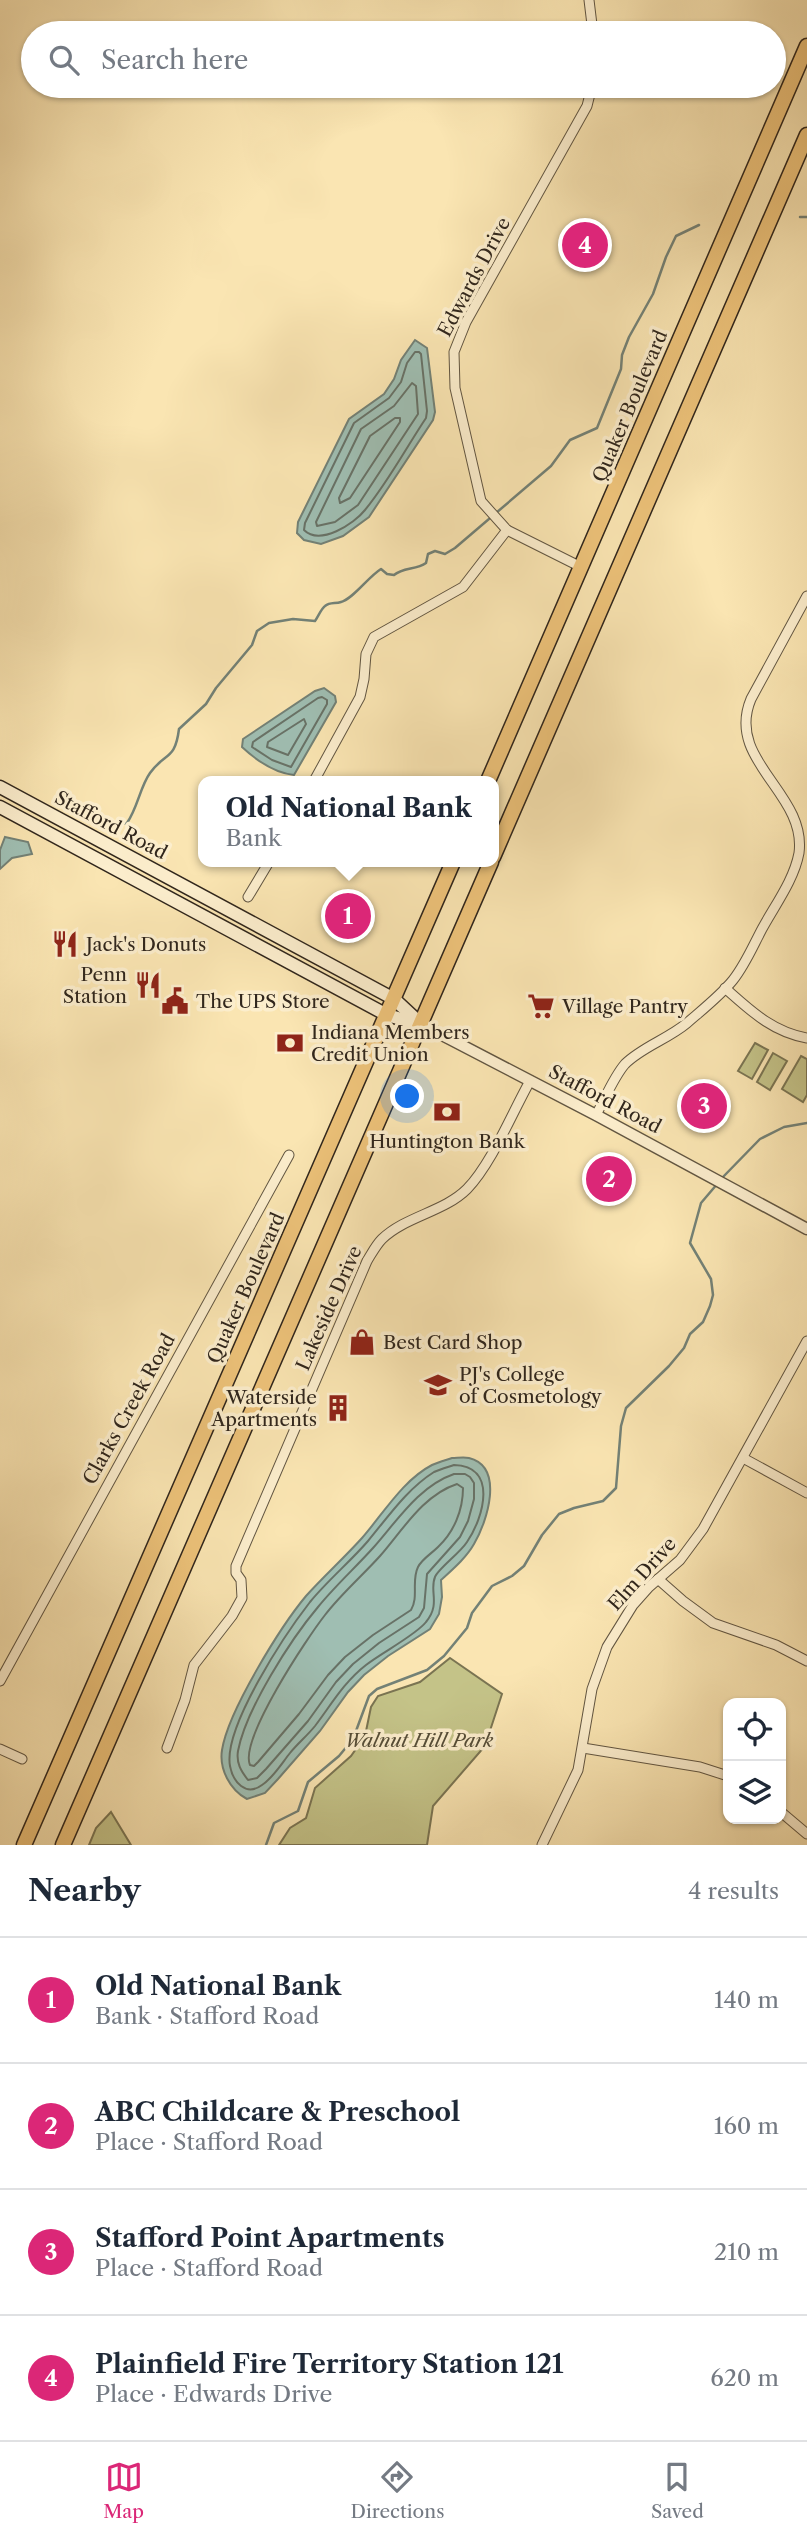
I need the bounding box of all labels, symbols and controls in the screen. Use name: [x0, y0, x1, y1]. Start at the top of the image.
search box: [21, 21, 786, 98]
icon: search: [45, 41, 83, 79]
text: Search here: [101, 44, 248, 76]
street label: Edwards Drive: [433, 213, 515, 341]
pin: 4: [562, 219, 608, 271]
street label: Quaker Boulevard: [588, 326, 673, 485]
popup: [198, 776, 499, 867]
street label: Stafford Road: [51, 786, 172, 864]
text: Old National Bank: [225, 792, 472, 824]
text: Bank: [225, 824, 281, 852]
pin: 1: [325, 890, 371, 942]
restaurant icon: Jack's Donuts: [50, 929, 80, 959]
place label: Jack's Donuts: [83, 933, 206, 956]
place label: Penn Station: [63, 963, 127, 1008]
restaurant icon: Penn Station: [133, 970, 163, 1000]
public building icon: The UPS Store: [160, 986, 190, 1016]
place label: The UPS Store: [196, 990, 330, 1013]
supermarket icon: Village Pantry: [526, 991, 556, 1021]
place label: Village Pantry: [561, 995, 688, 1018]
place label: Indiana Members Credit Union: [311, 1021, 470, 1066]
bank icon: Indiana Members Credit Union: [275, 1028, 305, 1058]
street label: Stafford Road: [545, 1060, 666, 1138]
your location: [390, 1079, 424, 1113]
pin: 3: [681, 1080, 727, 1132]
bank icon: Huntington Bank: [432, 1097, 462, 1127]
place label: Huntington Bank: [369, 1130, 526, 1153]
pin: 2: [586, 1153, 632, 1205]
street label: Quaker Boulevard: [202, 1209, 290, 1367]
street label: Lakeside Drive: [291, 1242, 367, 1374]
shop icon: Best Card Shop: [347, 1327, 377, 1357]
street label: Clarks Creek Road: [78, 1329, 180, 1488]
place label: Best Card Shop: [383, 1331, 523, 1354]
place label: PJ's College of Cosmetology: [459, 1363, 602, 1408]
school or university icon: PJ's College of Cosmetology: [423, 1370, 453, 1400]
place label: Waterside Apartments: [210, 1386, 317, 1431]
building icon: Waterside Apartments: [323, 1393, 353, 1423]
street label: Elm Drive: [603, 1533, 681, 1615]
map controls: [723, 1698, 786, 1824]
button: locate: [723, 1698, 786, 1761]
park label: Walnut Hill Park: [345, 1729, 494, 1752]
button: layers: [723, 1761, 786, 1824]
text: Nearby: [28, 1872, 141, 1909]
text: 4 results: [688, 1877, 779, 1905]
text: Old National Bank: [95, 1970, 341, 2002]
text: 1: [46, 1986, 56, 2014]
text: 140 m: [714, 1986, 779, 2014]
text: Bank · Stafford Road: [95, 2002, 319, 2030]
text: ABC Childcare & Preschool: [95, 2096, 460, 2128]
text: 2: [44, 2112, 58, 2140]
text: 160 m: [714, 2112, 779, 2140]
text: Place · Stafford Road: [95, 2128, 323, 2156]
text: Stafford Point Apartments: [95, 2222, 444, 2254]
text: 3: [45, 2238, 58, 2266]
text: 210 m: [714, 2238, 779, 2266]
text: Place · Stafford Road: [95, 2254, 323, 2282]
text: Plainfield Fire Territory Station 121: [95, 2348, 563, 2380]
text: 4: [44, 2364, 58, 2392]
text: 620 m: [710, 2364, 779, 2392]
text: Place · Edwards Drive: [95, 2380, 332, 2408]
tab: Map: [103, 2458, 144, 2523]
tab: Directions: [351, 2458, 444, 2523]
tab: Saved: [651, 2458, 704, 2523]

